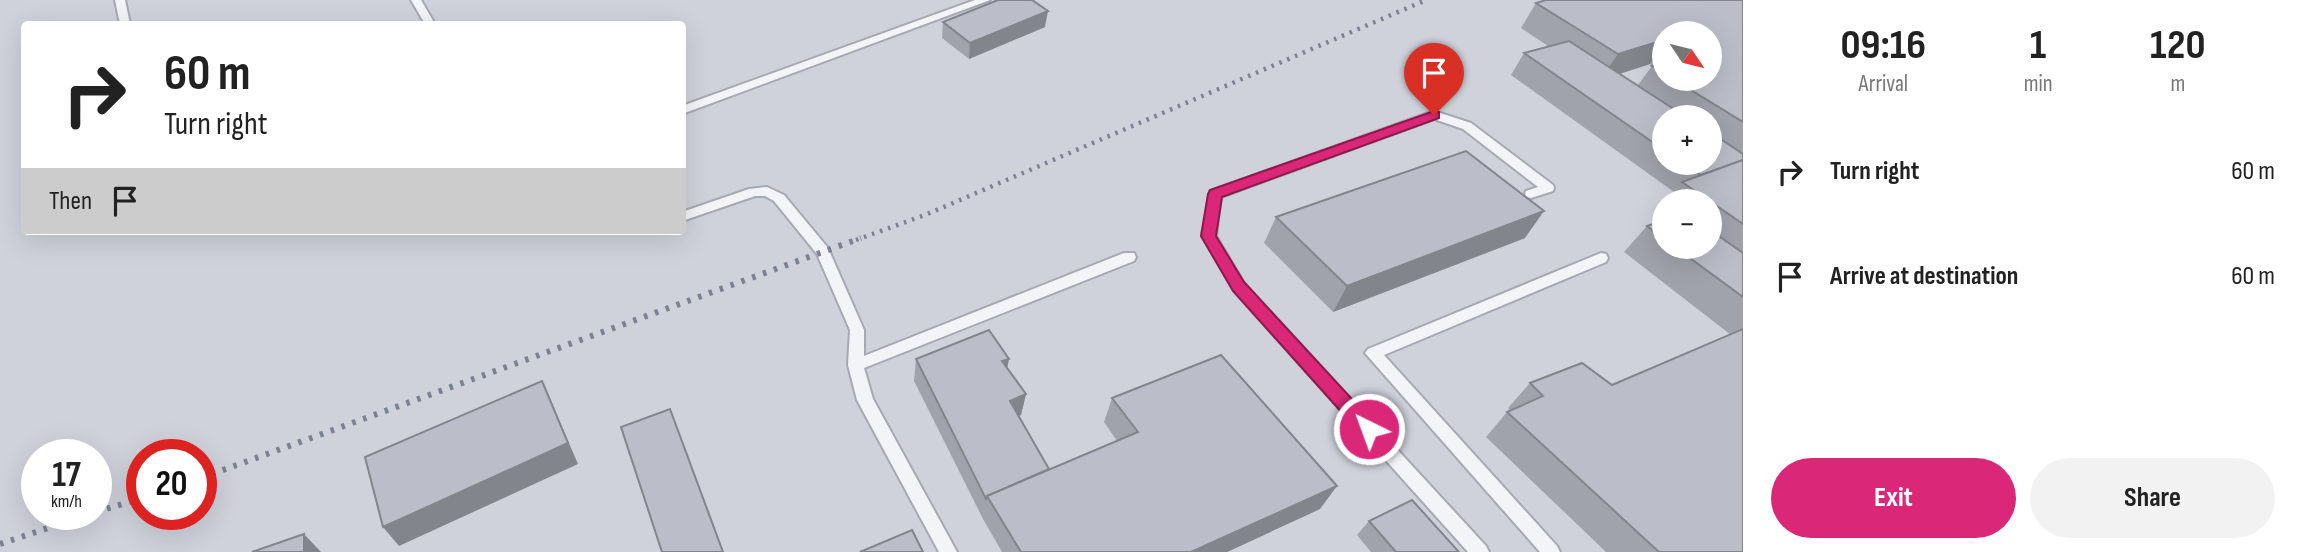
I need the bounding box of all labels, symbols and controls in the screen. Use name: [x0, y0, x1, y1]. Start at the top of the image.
text: 09:16: [1841, 20, 1926, 71]
text: 1: [2030, 20, 2046, 71]
text: 120: [2150, 20, 2205, 71]
north arrow: [1652, 21, 1722, 91]
map controls: [1652, 21, 1722, 259]
pin: [1404, 43, 1464, 115]
text: 60 m: [164, 45, 251, 104]
icon: right: [49, 49, 140, 140]
icon: arrive: [1415, 54, 1453, 92]
text: Arrival: [1859, 70, 1908, 98]
text: min: [2024, 70, 2053, 98]
text: m: [2170, 70, 2185, 98]
text: Turn right: [164, 105, 268, 144]
button: +: [1652, 105, 1722, 175]
icon: right: [1771, 153, 1809, 191]
text: Turn right: [1830, 156, 1919, 187]
text: 60 m: [2231, 156, 2275, 187]
icon: arrive: [106, 182, 144, 220]
text: Then: [49, 186, 92, 217]
button: −: [1652, 189, 1722, 259]
icon: arrive: [1771, 258, 1809, 296]
text: Arrive at destination: [1830, 261, 2018, 292]
text: 60 m: [2231, 261, 2275, 292]
position arrow: [1332, 392, 1406, 466]
speed limit sign: 20: [126, 439, 217, 530]
text: 17: [52, 454, 81, 497]
button: Exit: [1771, 458, 2016, 538]
button: Share: [2030, 458, 2275, 538]
text: km/h: [51, 491, 82, 512]

